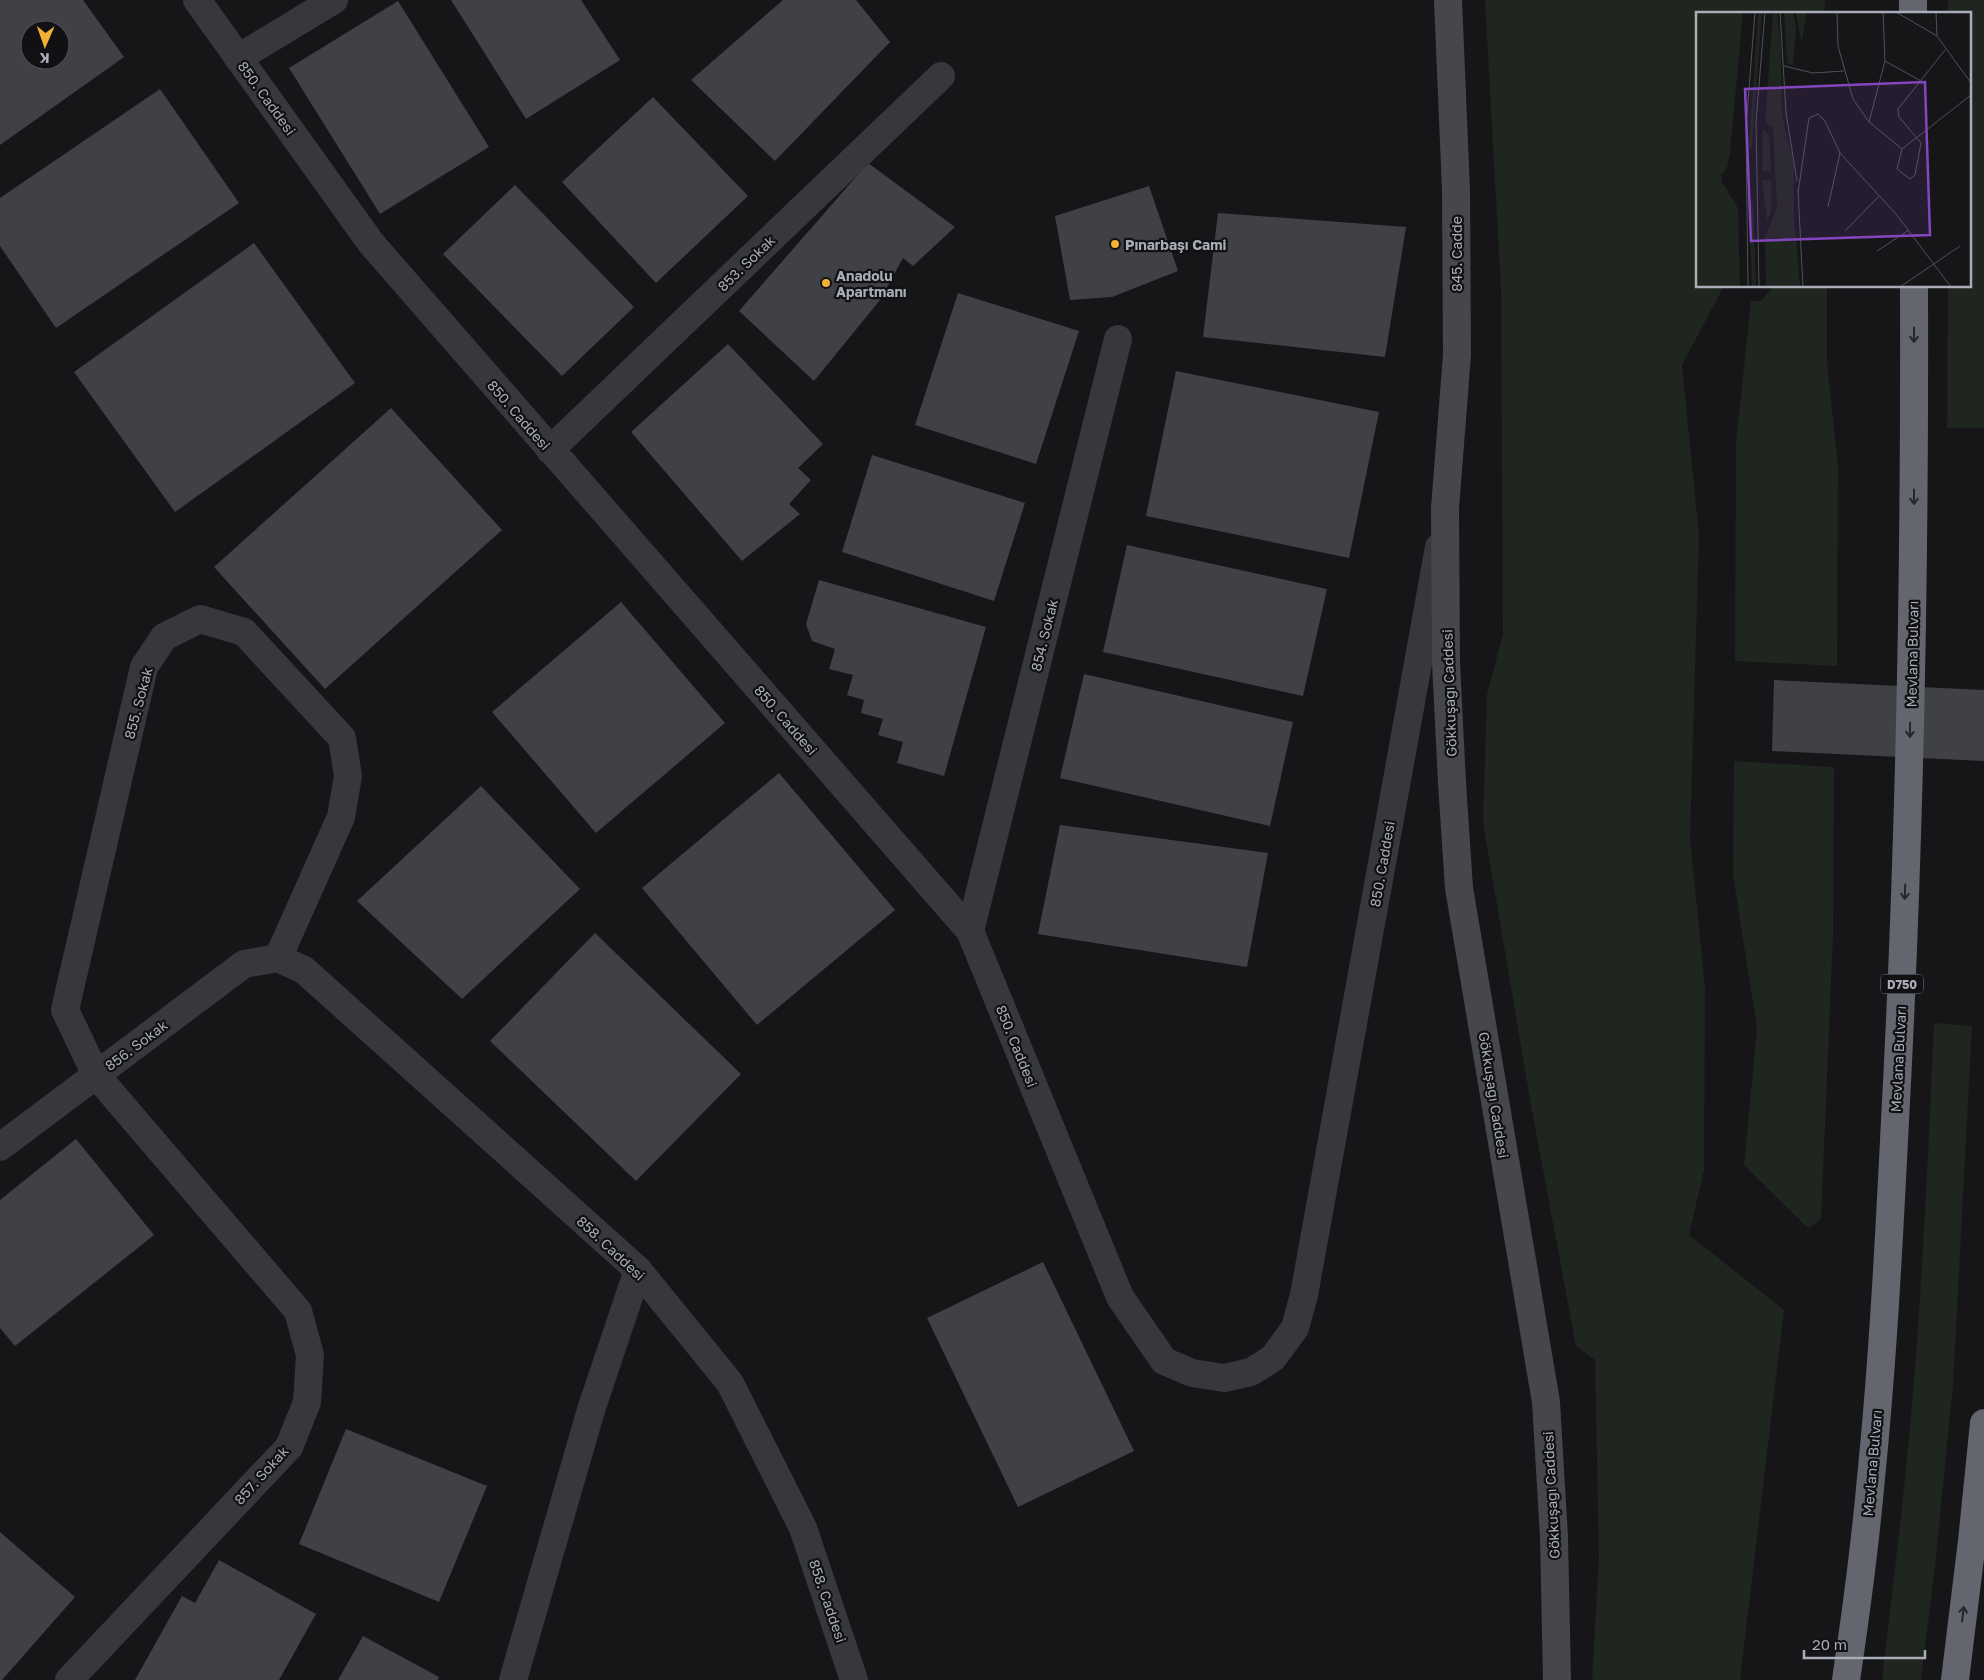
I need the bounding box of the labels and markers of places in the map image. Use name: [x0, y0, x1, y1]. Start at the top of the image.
place label: Pınarbaşı Cami: [1125, 236, 1226, 253]
marker: Pınarbaşı Cami: [1109, 238, 1121, 250]
place label: Anadolu Apartmanı: [836, 267, 907, 300]
marker: Anadolu Apartmanı: [820, 277, 832, 289]

